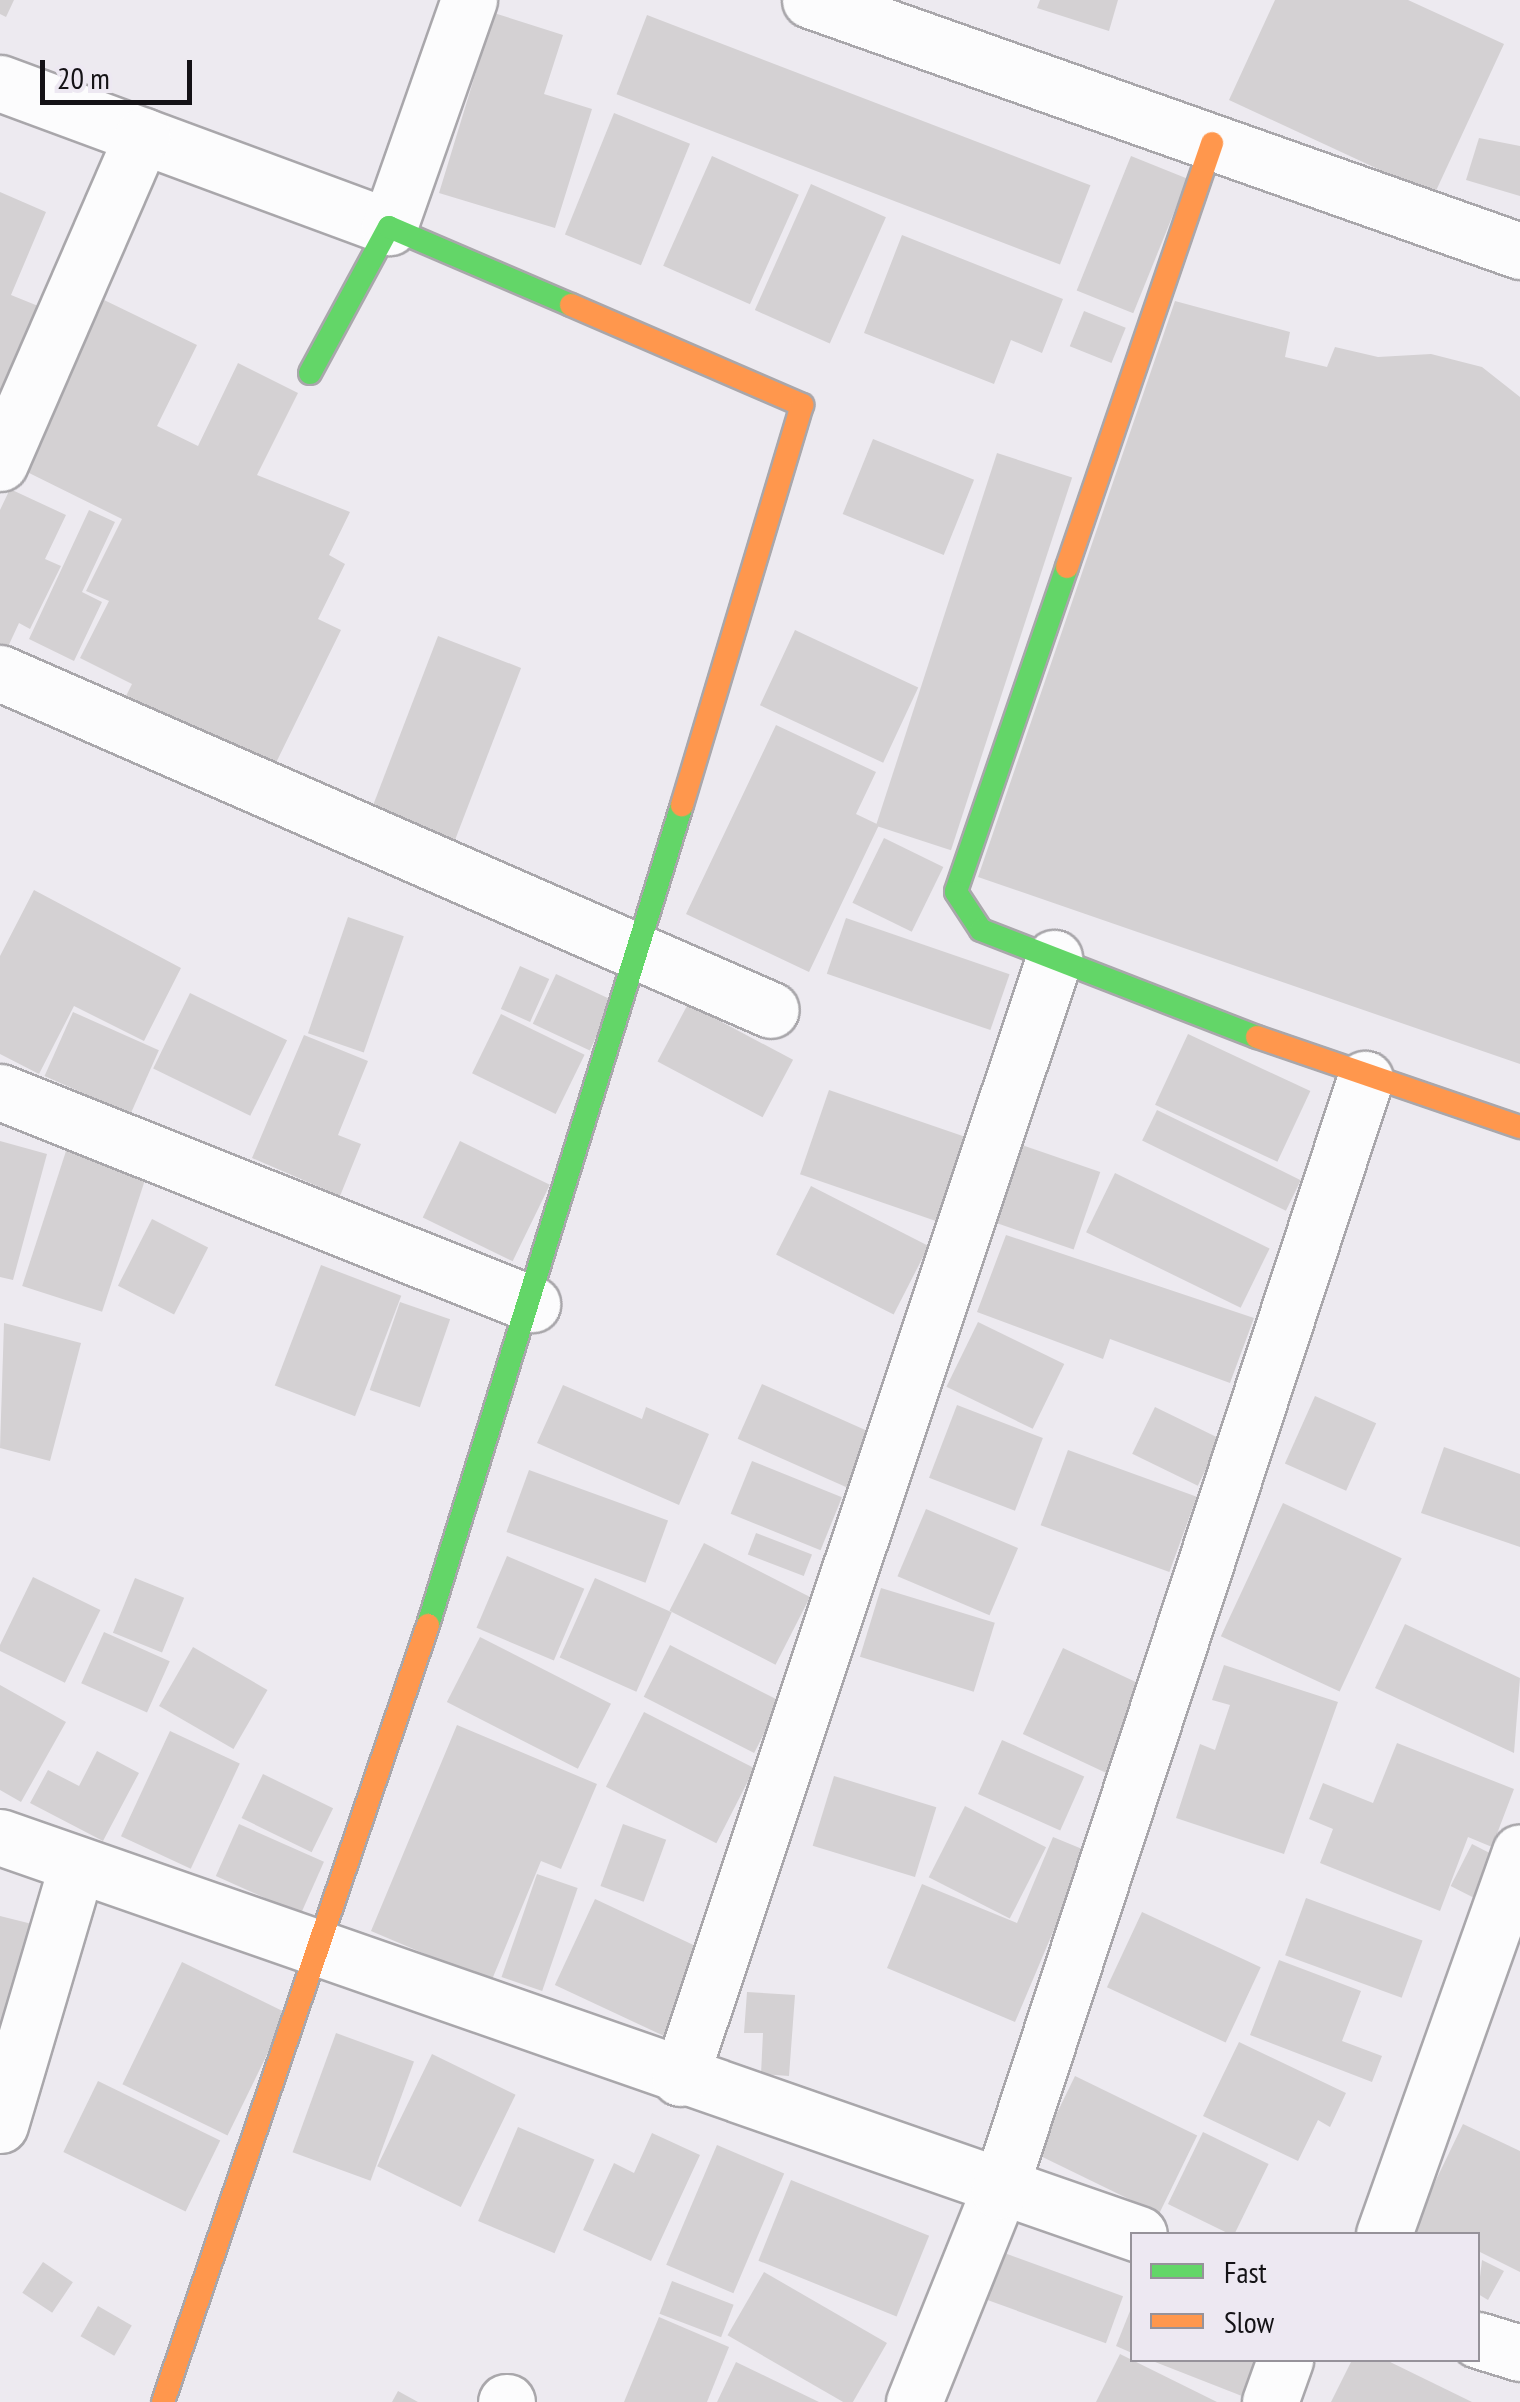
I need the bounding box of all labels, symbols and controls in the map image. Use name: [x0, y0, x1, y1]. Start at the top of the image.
scale bar: [45, 40, 198, 102]
text: 20 m: [57, 58, 110, 97]
legend: [1130, 2232, 1480, 2362]
text: Fast: [1224, 2252, 1267, 2291]
text: Slow: [1224, 2302, 1274, 2341]

